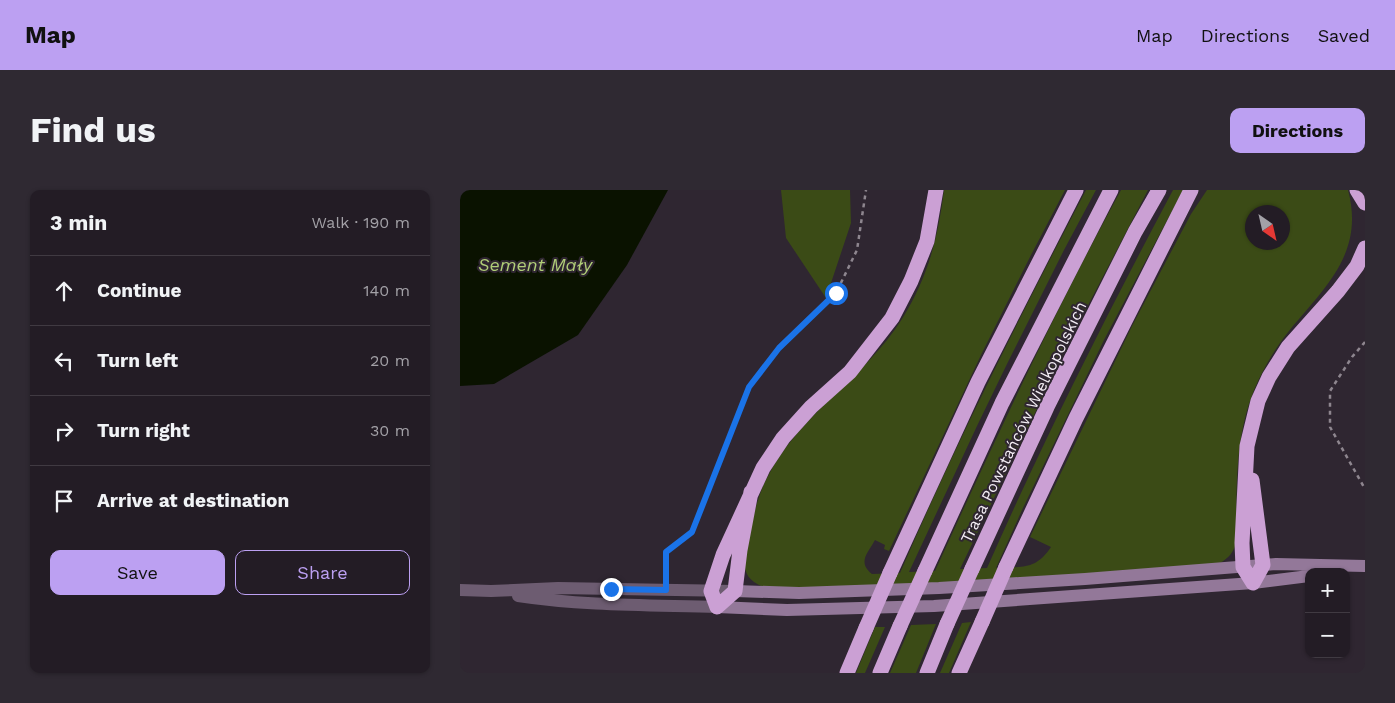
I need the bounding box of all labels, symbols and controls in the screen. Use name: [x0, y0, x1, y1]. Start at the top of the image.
text: Map: [25, 21, 76, 49]
text: Map: [1136, 25, 1173, 46]
text: Directions: [1201, 25, 1290, 46]
text: Saved: [1318, 25, 1370, 46]
button: Directions: [1230, 108, 1365, 153]
text: Find us: [30, 109, 156, 151]
north arrow: [1245, 205, 1290, 250]
text: 3 min: [50, 210, 107, 235]
text: Walk · 190 m: [312, 213, 410, 232]
water label: Sement Mały: [478, 254, 594, 275]
icon: ahead: [50, 277, 78, 305]
text: Continue: [97, 279, 181, 302]
text: 140 m: [363, 281, 410, 300]
route start: [825, 282, 848, 305]
street label: Trasa Powstańców Wielkopolskich: [957, 298, 1090, 546]
icon: left: [50, 347, 78, 375]
text: Turn left: [97, 349, 178, 372]
text: 20 m: [370, 351, 410, 370]
icon: right: [50, 417, 78, 445]
text: Turn right: [97, 419, 190, 442]
text: 30 m: [370, 421, 410, 440]
icon: arrive: [50, 487, 78, 515]
text: Arrive at destination: [97, 489, 289, 512]
button: Save: [50, 550, 225, 595]
button: Share: [235, 550, 410, 595]
map controls: [1305, 568, 1350, 658]
button: +: [1305, 568, 1350, 613]
route end: [600, 578, 623, 601]
button: −: [1305, 613, 1350, 658]

